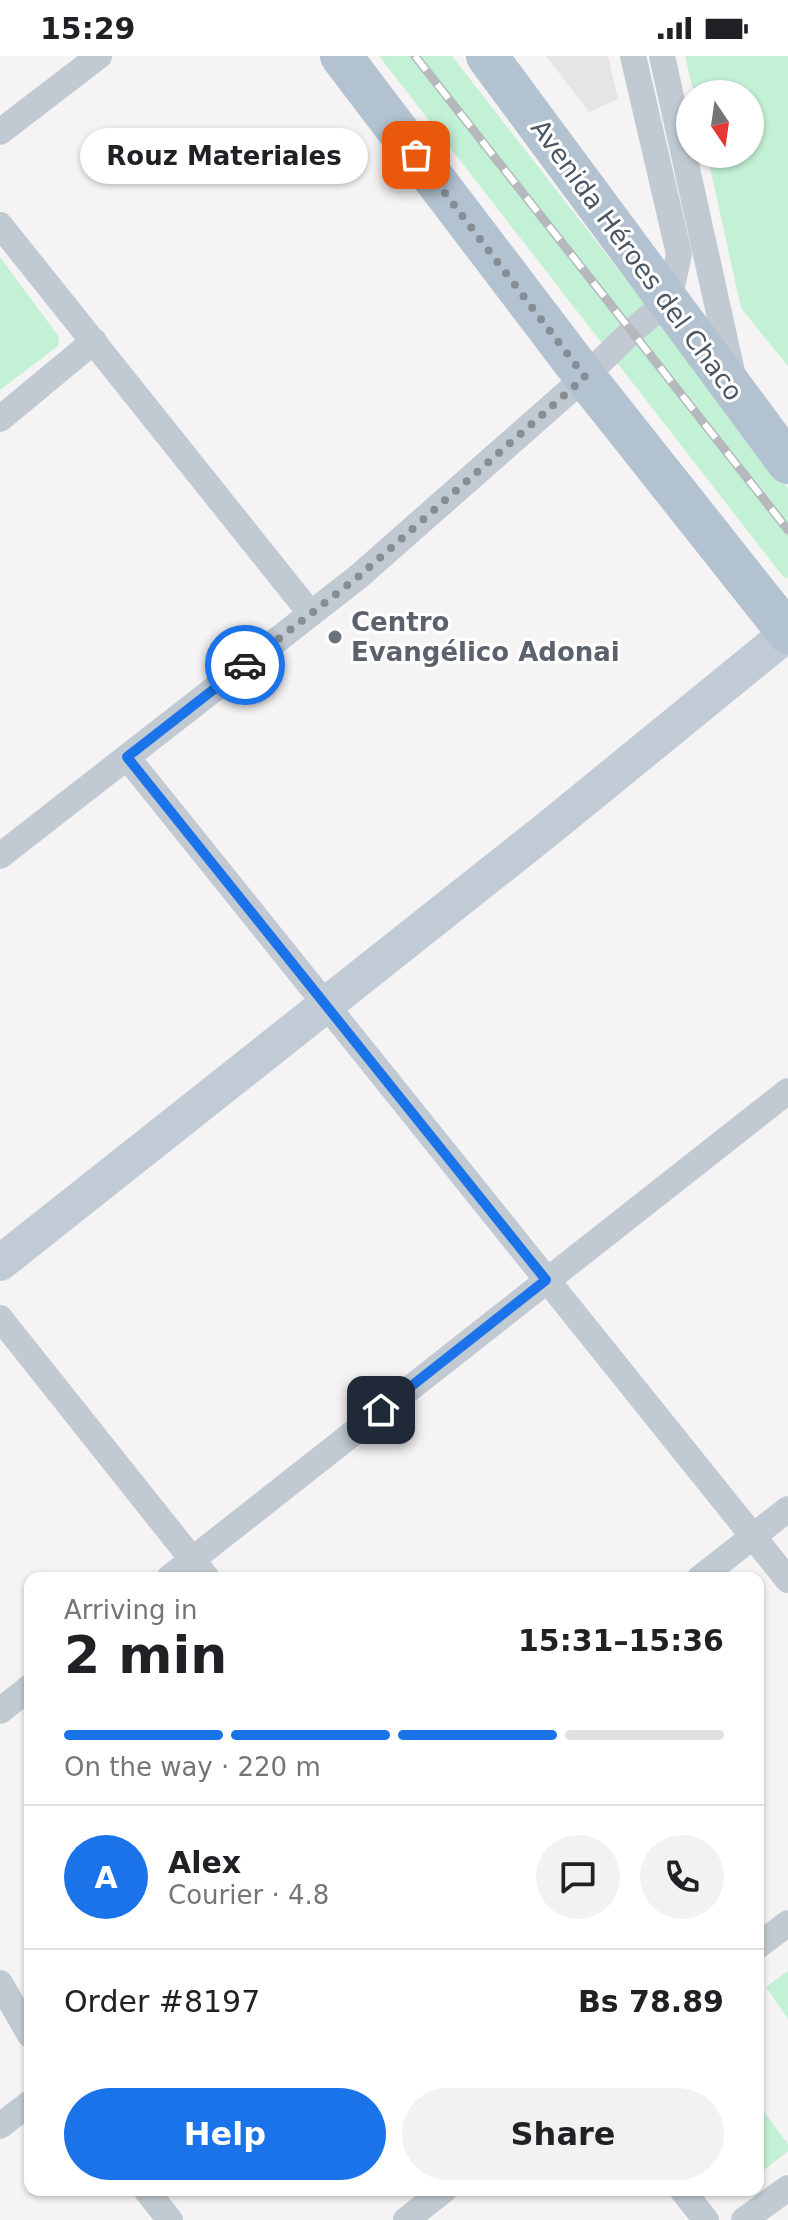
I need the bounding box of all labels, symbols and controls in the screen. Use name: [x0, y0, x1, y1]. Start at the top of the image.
text: 15:29: [40, 11, 136, 46]
north arrow: [676, 80, 764, 168]
map controls: [676, 80, 764, 168]
street label: Avenida Héroes del Chaco: [525, 114, 749, 406]
pin: [382, 121, 450, 189]
callout: Rouz Materiales: [80, 127, 368, 183]
icon: bag: [394, 133, 438, 177]
text: Rouz Materiales: [106, 141, 342, 171]
place label: Centro Evangélico Adonai: [351, 607, 620, 667]
courier: [205, 625, 285, 705]
marker: Centro Evangélico Adonai: [326, 628, 344, 646]
icon: car: [223, 643, 267, 687]
pin: [347, 1376, 415, 1444]
icon: home: [359, 1388, 403, 1432]
text: Arriving in: [64, 1595, 198, 1625]
text: 15:31–15:36: [518, 1623, 724, 1658]
text: 2 min: [64, 1625, 227, 1685]
text: On the way · 220 m: [64, 1752, 321, 1782]
button: chat: [536, 1835, 620, 1919]
button: phone: [640, 1835, 724, 1919]
text: Alex: [168, 1845, 241, 1880]
text: A: [94, 1860, 118, 1895]
text: Courier · 4.8: [168, 1880, 329, 1910]
text: Order #8197: [64, 1984, 260, 2019]
text: Bs 78.89: [578, 1984, 724, 2019]
button: Help: [64, 2088, 386, 2180]
button: Share: [402, 2088, 724, 2180]

